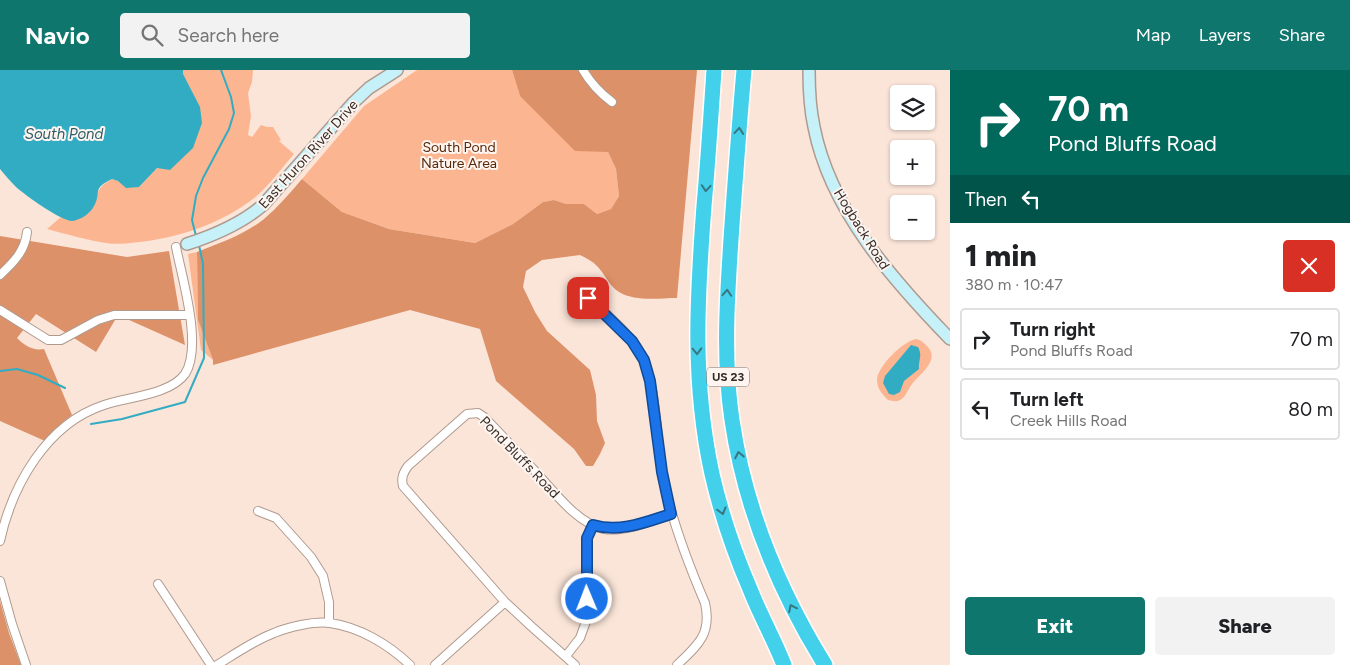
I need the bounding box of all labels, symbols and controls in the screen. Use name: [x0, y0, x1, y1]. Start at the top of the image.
search box: [120, 13, 470, 58]
text: Navio: [25, 21, 90, 50]
icon: search: [138, 21, 166, 49]
text: Search here: [178, 24, 279, 47]
text: Map: [1136, 24, 1171, 46]
text: Layers: [1199, 24, 1251, 46]
text: Share: [1279, 24, 1325, 46]
map controls: [890, 85, 935, 240]
button: layers: [890, 85, 935, 130]
text: 70 m: [1048, 88, 1129, 130]
icon: right: [965, 90, 1030, 155]
street label: East Huron River Drive: [255, 96, 362, 212]
water label: South Pond: [25, 125, 103, 143]
one-way arrow: [733, 127, 744, 135]
text: Pond Bluffs Road: [1048, 130, 1217, 157]
park label: South Pond Nature Area: [421, 139, 497, 172]
button: +: [890, 140, 935, 185]
one-way arrow: [700, 185, 711, 193]
icon: left: [1017, 185, 1045, 213]
street label: Hogback Road: [830, 186, 893, 273]
text: Then: [965, 188, 1007, 211]
button: −: [890, 195, 935, 240]
text: 1 min: [965, 237, 1037, 274]
button: close: [1283, 240, 1335, 292]
text: 380 m · 10:47: [965, 275, 1063, 294]
pin: [567, 277, 609, 319]
icon: arrive: [574, 284, 602, 312]
one-way arrow: [722, 289, 733, 297]
text: Turn right: [1010, 318, 1096, 341]
icon: right: [967, 325, 995, 353]
text: 70 m: [1290, 328, 1333, 351]
text: Pond Bluffs Road: [1010, 341, 1133, 360]
one-way arrow: [692, 347, 702, 355]
road number: US 23: [707, 368, 749, 386]
text: Turn left: [1010, 388, 1084, 411]
icon: left: [967, 395, 995, 423]
text: 80 m: [1288, 398, 1333, 421]
text: Creek Hills Road: [1010, 411, 1127, 430]
street label: Pond Bluffs Road: [476, 413, 563, 502]
one-way arrow: [734, 450, 744, 459]
one-way arrow: [716, 506, 727, 515]
position arrow: [560, 572, 612, 624]
button: Exit: [965, 597, 1145, 655]
button: Share: [1155, 597, 1335, 655]
one-way arrow: [787, 604, 798, 613]

